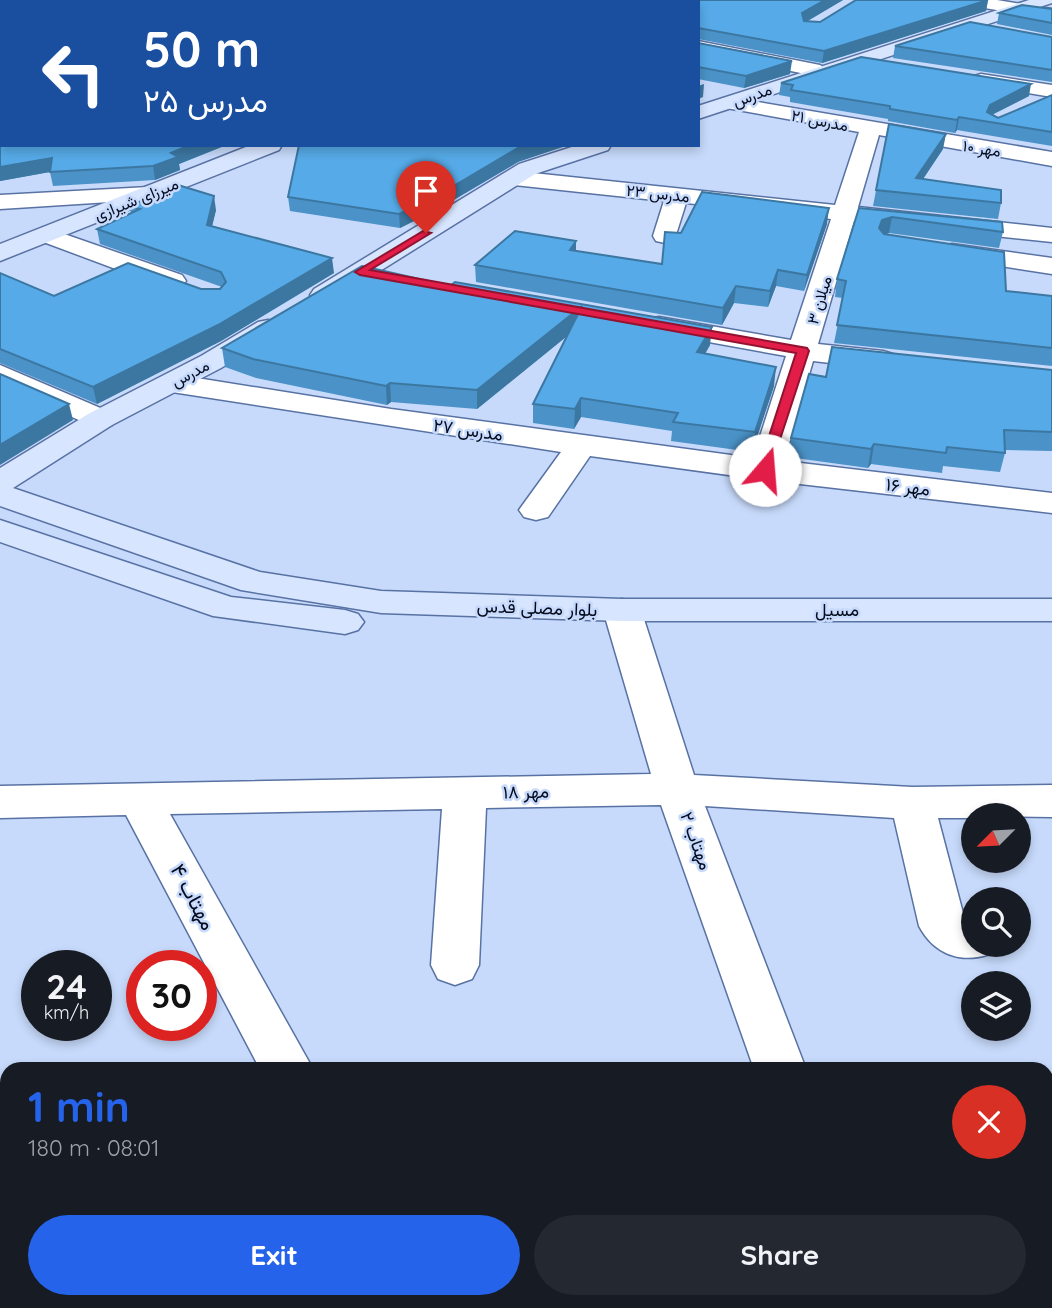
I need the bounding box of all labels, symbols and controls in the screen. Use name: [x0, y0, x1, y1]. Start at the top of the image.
text: 50 m: [143, 18, 260, 79]
icon: left: [28, 28, 119, 119]
street label: مدرس: [730, 79, 775, 112]
text: مدرس ۲۵: [143, 80, 268, 120]
street label: مدرس ۲۱: [790, 105, 850, 136]
street label: مهر ۱۰: [961, 135, 1003, 162]
pin: [396, 161, 456, 233]
icon: arrive: [407, 172, 445, 210]
street label: میرزای شیرازی: [91, 173, 181, 226]
street label: مدرس ۲۳: [625, 180, 691, 207]
street label: میلان ۳: [802, 273, 836, 327]
street label: مدرس: [168, 355, 213, 392]
street label: مدرس ۲۷: [432, 413, 504, 446]
position arrow: [728, 433, 802, 507]
street label: مهر ۱۶: [885, 472, 932, 501]
street label: بلوار مصلی قدس: [476, 594, 598, 621]
street label: مسیل: [815, 598, 859, 621]
street label: مهر ۱۸: [503, 780, 549, 803]
north arrow: [961, 803, 1031, 873]
map controls: [961, 803, 1031, 1041]
street label: مهتاب ۲: [675, 809, 718, 873]
street label: مهتاب ۴: [165, 859, 222, 935]
button: search: [961, 887, 1031, 957]
speed limit sign: 30: [126, 950, 217, 1041]
text: 24: [46, 964, 87, 1008]
button: layers: [961, 971, 1031, 1041]
text: km/h: [44, 1001, 89, 1024]
text: 1 min: [28, 1080, 130, 1133]
button: close: [952, 1085, 1026, 1159]
text: 180 m · 08:01: [28, 1133, 160, 1162]
button: Exit: [28, 1215, 520, 1295]
button: Share: [534, 1215, 1026, 1295]

